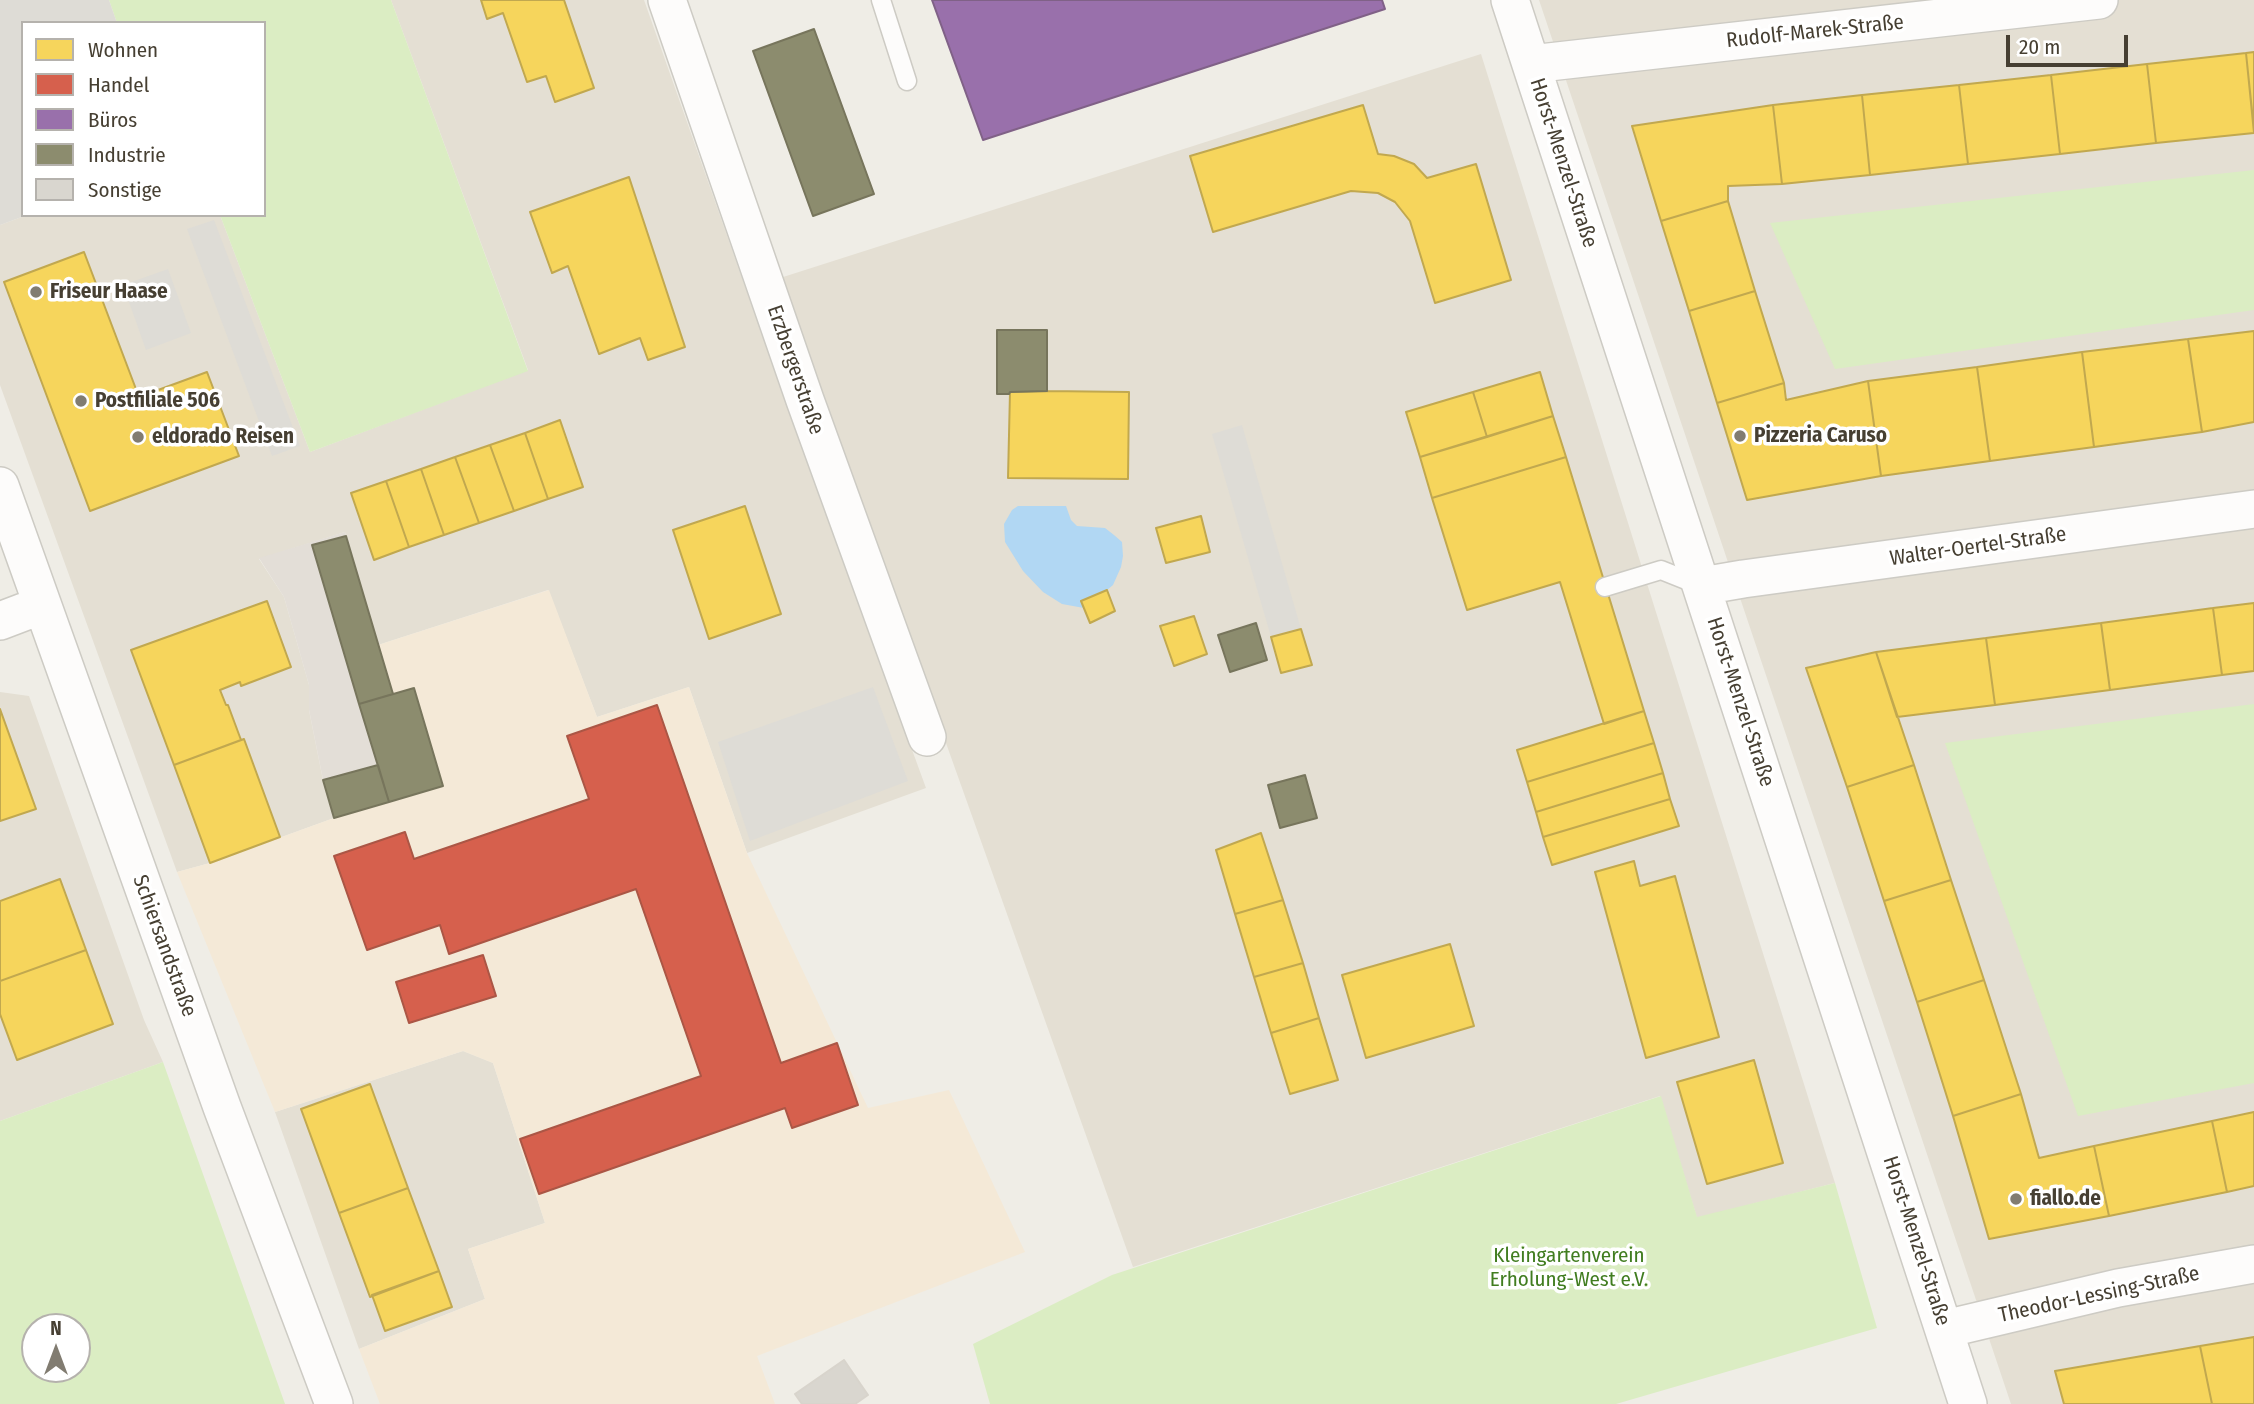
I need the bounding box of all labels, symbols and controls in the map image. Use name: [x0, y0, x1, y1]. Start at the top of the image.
street label: Rudolf-Marek-Straße: [1725, 10, 1905, 54]
legend: [21, 21, 266, 217]
scale bar: [2009, 21, 2132, 65]
text: 20 m: [2019, 34, 2060, 60]
text: Wohnen: [88, 37, 158, 63]
text: Handel: [88, 72, 149, 98]
street label: Horst-Menzel-Straße: [1524, 75, 1602, 251]
text: Büros: [88, 107, 137, 133]
text: Industrie: [88, 142, 166, 168]
text: Sonstige: [88, 177, 162, 203]
place label: Friseur Haase: [50, 279, 168, 305]
marker: Friseur Haase: [28, 284, 44, 300]
street label: Erzbergerstraße: [761, 302, 829, 438]
place label: Postfiliale 506: [95, 388, 220, 414]
marker: Postfiliale 506: [73, 393, 89, 409]
place label: Pizzeria Caruso: [1754, 423, 1887, 449]
place label: eldorado Reisen: [152, 424, 294, 450]
marker: Pizzeria Caruso: [1732, 428, 1748, 444]
marker: eldorado Reisen: [130, 429, 146, 445]
street label: Walter-Oertel-Straße: [1888, 522, 2068, 572]
street label: Horst-Menzel-Straße: [1701, 614, 1779, 790]
street label: Schiersandstraße: [127, 872, 201, 1020]
street label: Horst-Menzel-Straße: [1877, 1153, 1955, 1329]
place label: fiallo.de: [2030, 1186, 2101, 1212]
marker: fiallo.de: [2008, 1191, 2024, 1207]
park label: Kleingartenverein Erholung-West e.V.: [1490, 1243, 1648, 1293]
street label: Theodor-Lessing-Straße: [1996, 1261, 2202, 1329]
north arrow: [21, 1313, 91, 1383]
text: N: [50, 1317, 62, 1340]

